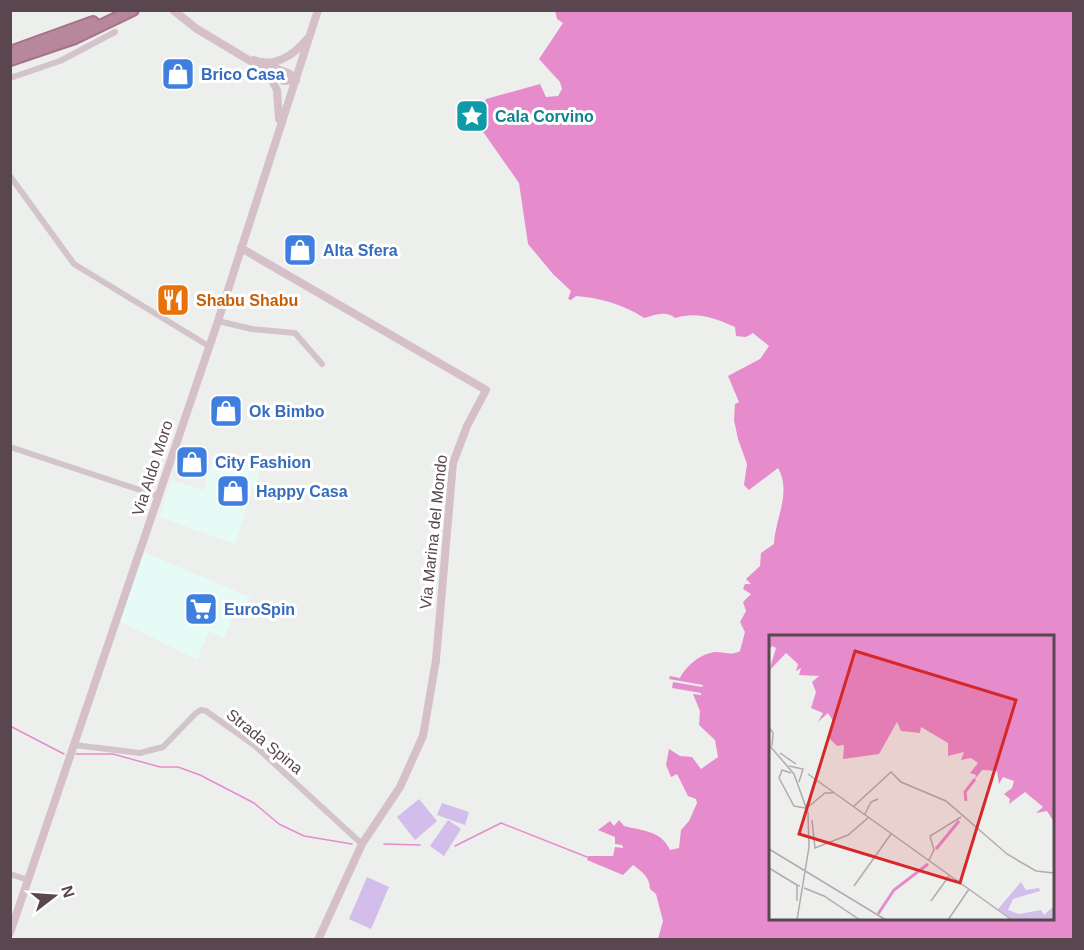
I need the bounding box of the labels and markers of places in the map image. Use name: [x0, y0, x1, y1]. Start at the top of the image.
shop icon: Brico Casa: [160, 56, 196, 92]
place label: Brico Casa: [201, 66, 285, 83]
place icon: Cala Corvino: [454, 98, 490, 134]
place label: Cala Corvino: [495, 108, 594, 125]
shop icon: Alta Sfera: [282, 232, 318, 268]
place label: Alta Sfera: [323, 242, 398, 259]
restaurant icon: Shabu Shabu: [155, 282, 191, 318]
place label: Shabu Shabu: [196, 292, 298, 309]
shop icon: Ok Bimbo: [208, 393, 244, 429]
place label: Ok Bimbo: [249, 403, 325, 420]
shop icon: City Fashion: [174, 444, 210, 480]
place label: City Fashion: [215, 454, 311, 471]
shop icon: Happy Casa: [215, 473, 251, 509]
place label: Happy Casa: [256, 483, 348, 500]
supermarket icon: EuroSpin: [183, 591, 219, 627]
place label: EuroSpin: [224, 601, 295, 618]

